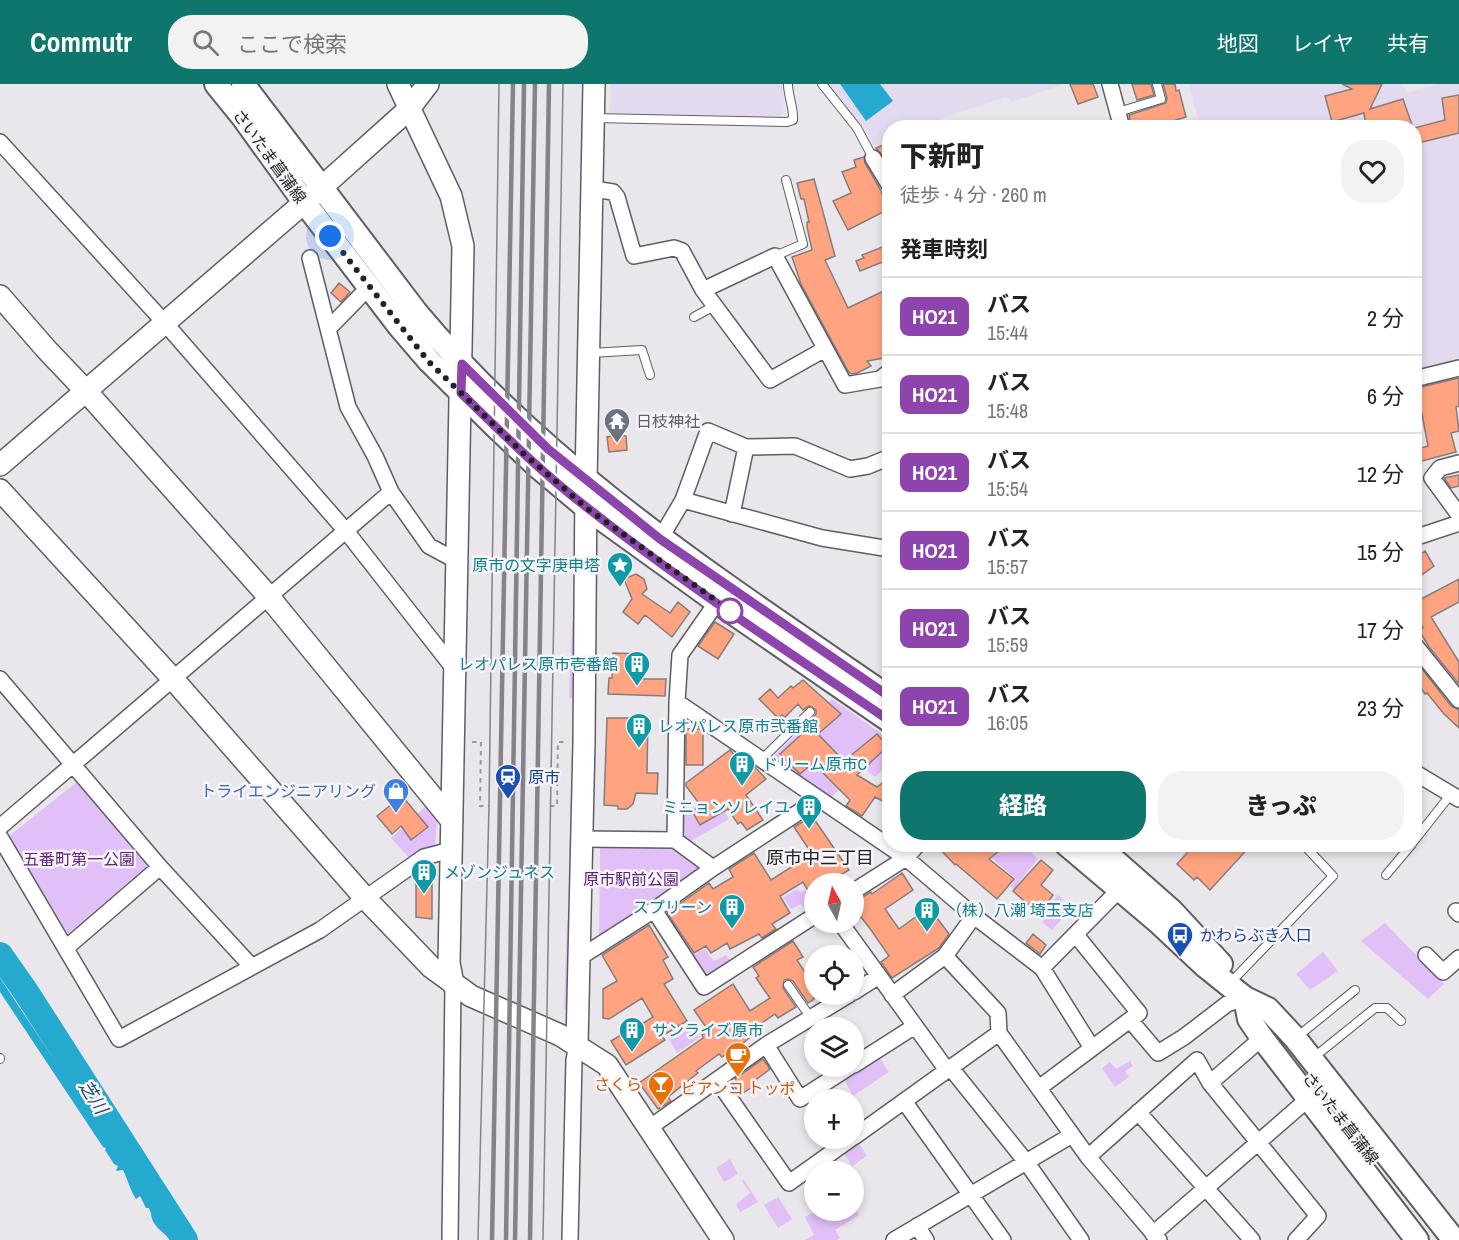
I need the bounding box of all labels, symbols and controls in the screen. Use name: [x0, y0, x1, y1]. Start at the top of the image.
search box: [168, 15, 588, 69]
text: Commutr: [30, 23, 132, 61]
icon: search: [189, 26, 222, 59]
text: ここで検索: [237, 29, 347, 59]
text: 地図: [1217, 29, 1259, 58]
text: レイヤ: [1292, 29, 1354, 58]
text: 共有: [1387, 29, 1429, 58]
street label: さいたま菖蒲線: [228, 104, 312, 208]
text: 下新町: [900, 137, 984, 175]
button: heart: [1341, 140, 1404, 203]
text: 徒歩 · 4 分 · 260 m: [900, 181, 1047, 208]
your location: [315, 221, 345, 251]
text: 発車時刻: [900, 234, 988, 264]
text: バス: [987, 289, 1031, 319]
text: HO21: [912, 302, 957, 331]
text: 2 分: [1367, 303, 1404, 333]
text: 15:44: [987, 319, 1028, 346]
text: バス: [987, 367, 1031, 397]
text: HO21: [912, 380, 957, 409]
text: 6 分: [1367, 381, 1404, 411]
text: 15:48: [987, 397, 1028, 424]
temple icon: 日枝神社: [602, 406, 632, 444]
place label: 日枝神社: [636, 410, 700, 432]
text: バス: [987, 445, 1031, 475]
text: HO21: [912, 458, 957, 487]
text: 12 分: [1357, 459, 1404, 489]
text: 15:54: [987, 475, 1028, 502]
text: バス: [987, 523, 1031, 553]
text: HO21: [912, 536, 957, 565]
text: 15 分: [1357, 537, 1404, 567]
place icon: 原市の文字庚申塔: [605, 550, 635, 588]
text: 15:57: [987, 553, 1028, 580]
place label: 原市の文字庚申塔: [472, 554, 600, 576]
unlabelled marker: [717, 598, 743, 624]
text: バス: [987, 601, 1031, 631]
text: HO21: [912, 614, 957, 643]
text: 17 分: [1357, 615, 1404, 645]
text: 15:59: [987, 631, 1028, 658]
building icon: レオパレス原市壱番館: [622, 649, 652, 687]
place label: レオパレス原市壱番館: [458, 653, 618, 675]
text: バス: [987, 679, 1031, 709]
text: HO21: [912, 692, 957, 721]
text: 23 分: [1357, 693, 1404, 723]
text: 16:05: [987, 709, 1028, 736]
building icon: レオパレス原市弐番館: [624, 711, 654, 749]
place label: レオパレス原市弐番館: [658, 715, 818, 737]
building icon: ドリーム原市C: [727, 749, 757, 787]
place label: ドリーム原市C: [762, 753, 867, 775]
station icon: 原市: [493, 762, 523, 800]
place label: 原市: [528, 766, 560, 788]
button: 経路: [900, 771, 1146, 840]
button: きっぷ: [1158, 771, 1404, 840]
shop icon: トライエンジニアリング: [381, 776, 411, 814]
place label: トライエンジニアリング: [200, 780, 376, 802]
building icon: ミニョンソレイユ: [794, 792, 824, 830]
place label: ミニョンソレイユ: [662, 796, 790, 818]
district label: 原市中三丁目: [766, 845, 874, 870]
park label: 五番町第一公園: [23, 848, 135, 870]
building icon: メゾンジュネス: [409, 857, 439, 895]
place label: メゾンジュネス: [444, 861, 555, 883]
park label: 原市駅前公園: [583, 868, 679, 890]
north arrow: [804, 873, 864, 933]
map controls: [804, 873, 864, 1221]
building icon: スプリーン: [717, 892, 747, 930]
building icon: （株）八潮 埼玉支店: [912, 895, 942, 933]
place label: スプリーン: [633, 896, 712, 918]
place label: （株）八潮 埼玉支店: [946, 899, 1094, 921]
bus stop icon: かわらぶき入口: [1165, 920, 1195, 958]
place label: かわらぶき入口: [1200, 924, 1312, 946]
button: locate: [804, 945, 864, 1005]
building icon: サンライズ原市: [617, 1015, 647, 1053]
button: layers: [804, 1017, 864, 1077]
place label: サンライズ原市: [652, 1019, 764, 1041]
cafe icon: ビアンコ トッポ: [723, 1040, 753, 1078]
street label: さいたま菖蒲線: [1298, 1067, 1384, 1169]
bar icon: さくら: [646, 1069, 676, 1107]
place label: さくら: [594, 1073, 642, 1095]
water label: 芝川: [73, 1075, 115, 1120]
place label: ビアンコ トッポ: [680, 1077, 796, 1099]
button: +: [804, 1089, 864, 1149]
button: −: [804, 1161, 864, 1221]

